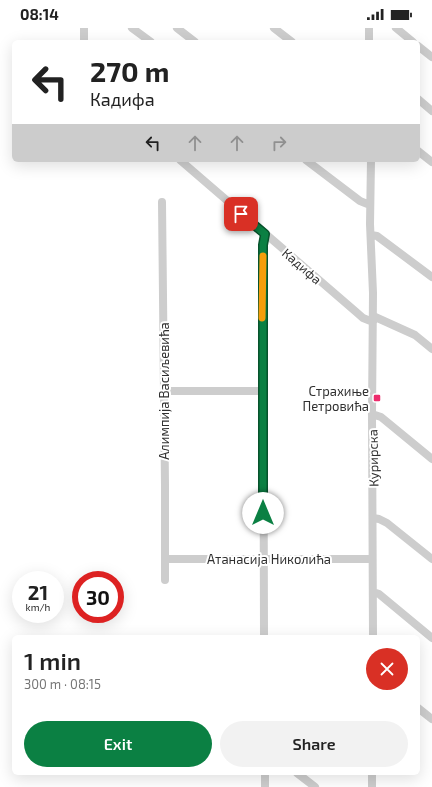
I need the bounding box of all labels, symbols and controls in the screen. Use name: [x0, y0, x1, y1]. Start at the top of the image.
text: 08:14: [20, 5, 59, 23]
text: 270 m: [90, 54, 169, 88]
icon: left: [24, 56, 76, 108]
text: Кадифа: [90, 88, 155, 110]
icon: left: [142, 132, 164, 154]
icon: ahead: [184, 132, 206, 154]
icon: ahead: [226, 132, 248, 154]
icon: right: [268, 132, 290, 154]
pin: [224, 197, 258, 231]
icon: arrive: [230, 203, 252, 225]
street label: Кадифа: [279, 245, 325, 287]
street label: Алимпија Васиљевића: [156, 322, 172, 460]
place label: Страхиње Петровића: [303, 383, 369, 414]
marker: Страхиње Петровића: [372, 393, 382, 403]
street label: Курирска: [364, 429, 382, 487]
position arrow: [242, 492, 284, 534]
street label: Атанасија Николића: [207, 551, 331, 567]
speed limit sign: 30: [72, 571, 124, 623]
text: 21: [28, 580, 48, 604]
text: km/h: [26, 601, 50, 613]
text: 1 min: [24, 646, 81, 675]
button: close: [366, 648, 408, 690]
text: 300 m · 08:15: [24, 676, 101, 692]
button: Exit: [24, 721, 212, 767]
button: Share: [220, 721, 408, 767]

